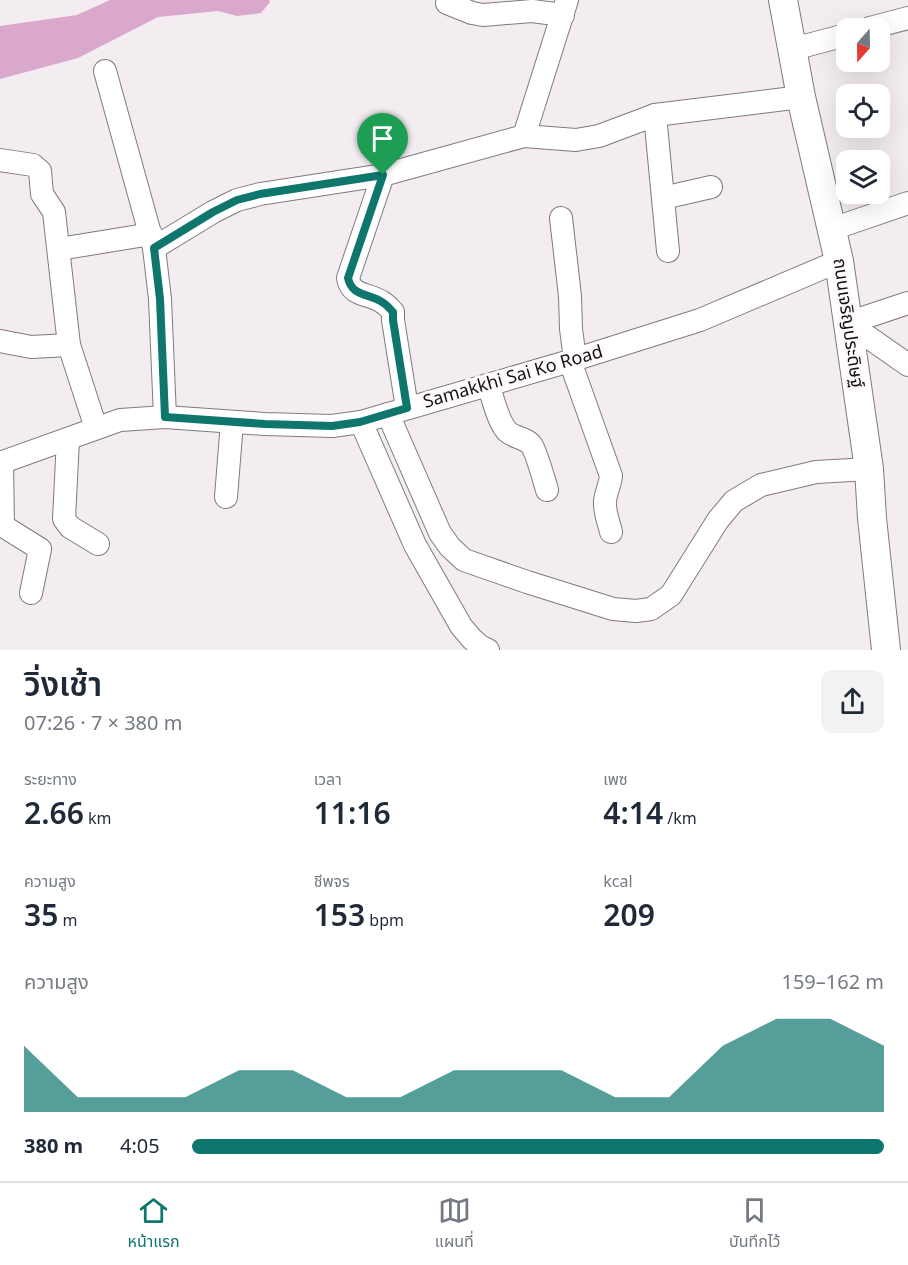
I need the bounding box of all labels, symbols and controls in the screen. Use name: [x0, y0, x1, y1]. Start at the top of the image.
north arrow: [836, 18, 890, 72]
map controls: [836, 18, 890, 204]
button: locate: [836, 84, 890, 138]
pin: [357, 113, 408, 175]
icon: arrive: [366, 122, 399, 155]
button: layers: [836, 150, 890, 204]
street label: ถนนเจริญประดิษฐ์: [826, 256, 870, 390]
street label: Samakkhi Sai Ko Road: [420, 338, 606, 416]
text: วิ่งเช้า: [24, 661, 102, 711]
button: share: [821, 670, 884, 733]
text: 07:26 · 7 × 380 m: [24, 709, 182, 739]
text: ระยะทาง: [24, 768, 77, 792]
text: เวลา: [314, 768, 342, 792]
text: เพซ: [603, 768, 628, 792]
text: 2.66: [24, 792, 84, 838]
text: 11:16: [314, 792, 391, 838]
text: 4:14: [603, 792, 663, 838]
text: km: [84, 807, 112, 831]
text: /km: [663, 807, 697, 831]
text: ความสูง: [24, 870, 76, 894]
text: ชีพจร: [314, 870, 350, 894]
text: kcal: [603, 870, 633, 894]
text: 35: [24, 894, 58, 940]
text: 153: [314, 894, 365, 940]
text: 209: [603, 894, 655, 940]
text: m: [58, 909, 77, 933]
text: bpm: [365, 909, 404, 933]
text: ความสูง: [24, 968, 89, 998]
text: 159–162 m: [781, 968, 884, 998]
text: 380 m: [24, 1132, 83, 1162]
text: 4:05: [120, 1132, 160, 1162]
tab: หน้าแรก: [128, 1194, 180, 1254]
tab: แผนที่: [435, 1194, 474, 1254]
tab: บันทึกไว้: [729, 1194, 780, 1254]

